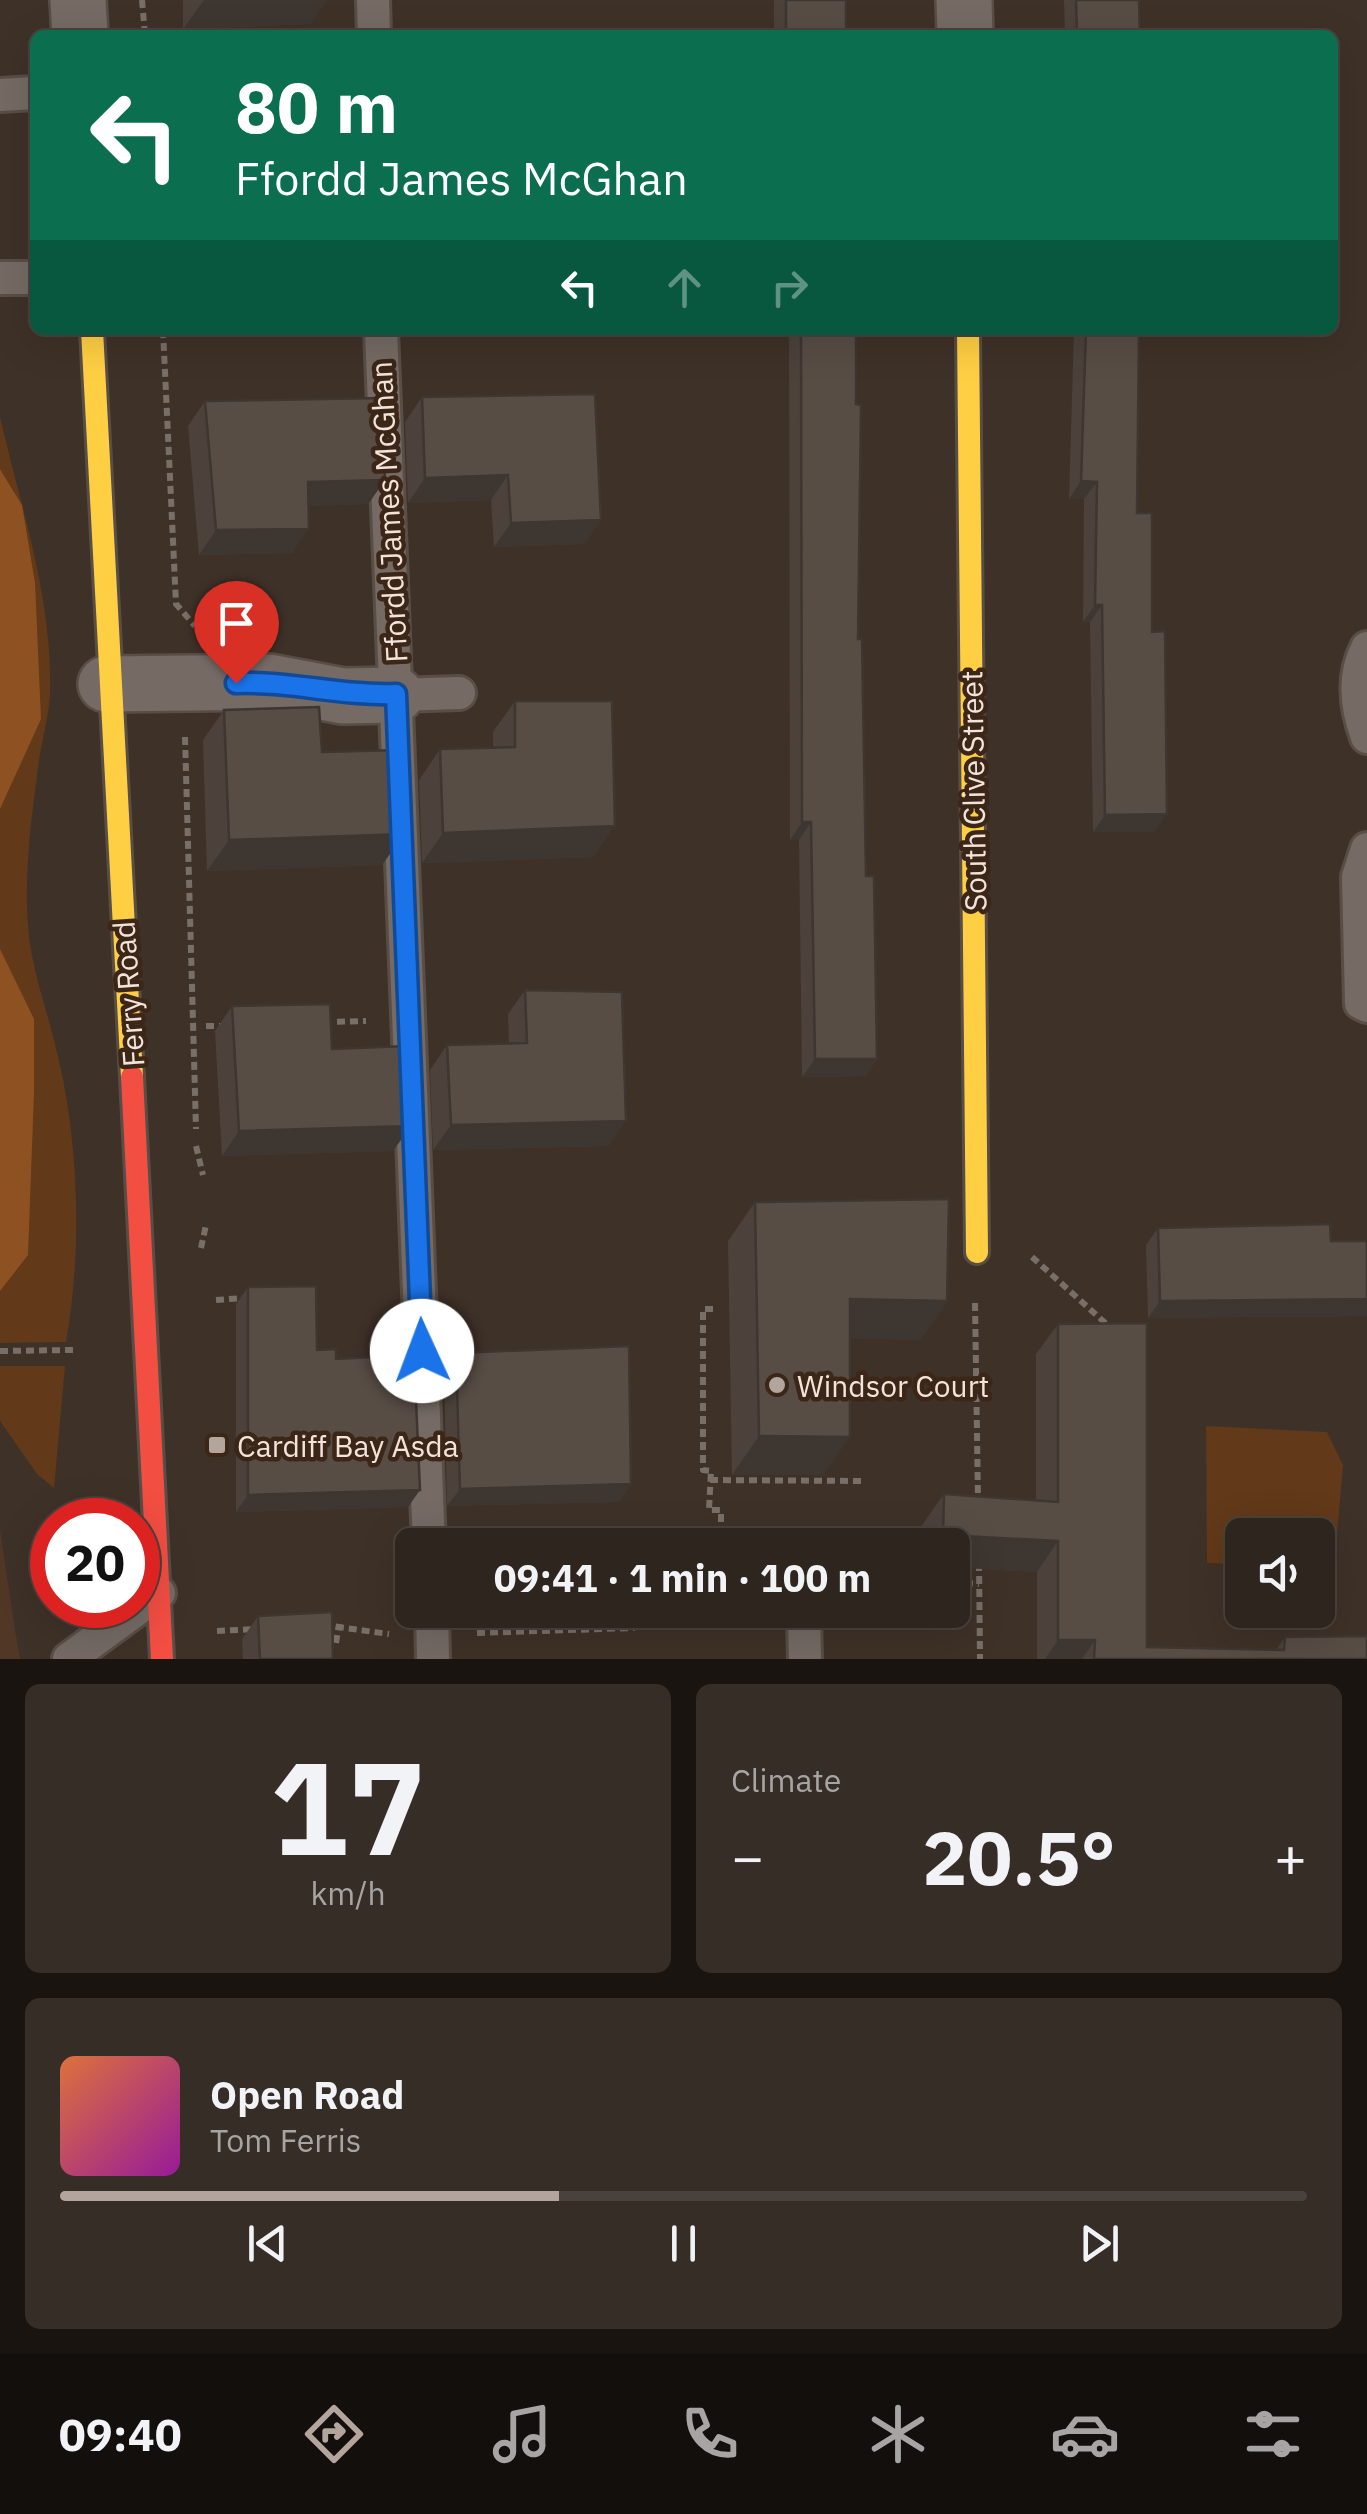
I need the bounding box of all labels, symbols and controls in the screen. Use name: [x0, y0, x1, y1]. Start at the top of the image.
text: 80 m: [235, 61, 398, 152]
icon: left: [70, 70, 200, 200]
text: Ffordd James McGhan: [235, 149, 688, 207]
icon: left: [552, 260, 607, 315]
icon: ahead: [657, 260, 712, 315]
icon: right: [762, 260, 817, 315]
street label: Ffordd James McGhan: [361, 360, 415, 664]
pin: [194, 581, 279, 684]
icon: arrive: [209, 596, 264, 651]
street label: South Clive Street: [951, 670, 995, 912]
street label: Ferry Road: [103, 920, 153, 1068]
position arrow: [370, 1299, 474, 1403]
place label: Windsor Court: [797, 1366, 989, 1405]
marker: Windsor Court: [766, 1374, 788, 1396]
place label: Cardiff Bay Asda: [237, 1426, 459, 1465]
marker: Cardiff Bay Asda: [206, 1434, 228, 1456]
speed limit sign: 20: [30, 1498, 160, 1628]
map controls: [1225, 1518, 1335, 1628]
button: sound: [1225, 1518, 1335, 1628]
text: 09:41 · 1 min · 100 m: [494, 1553, 871, 1602]
text: 17: [270, 1722, 426, 1891]
text: Climate: [731, 1759, 841, 1801]
text: 20.5°: [922, 1808, 1116, 1906]
text: −: [731, 1821, 764, 1892]
text: +: [1274, 1821, 1307, 1892]
text: km/h: [310, 1872, 386, 1914]
text: Open Road: [210, 2070, 404, 2119]
text: Tom Ferris: [210, 2119, 361, 2161]
icon: previous: [240, 2216, 295, 2271]
icon: pause: [656, 2216, 711, 2271]
icon: next: [1072, 2216, 1127, 2271]
icon: directions: [299, 2399, 369, 2469]
icon: music: [487, 2399, 557, 2469]
icon: phone: [675, 2399, 745, 2469]
icon: climate: [863, 2399, 933, 2469]
icon: car: [1050, 2399, 1120, 2469]
icon: filters: [1238, 2399, 1308, 2469]
text: 09:40: [59, 2405, 182, 2463]

